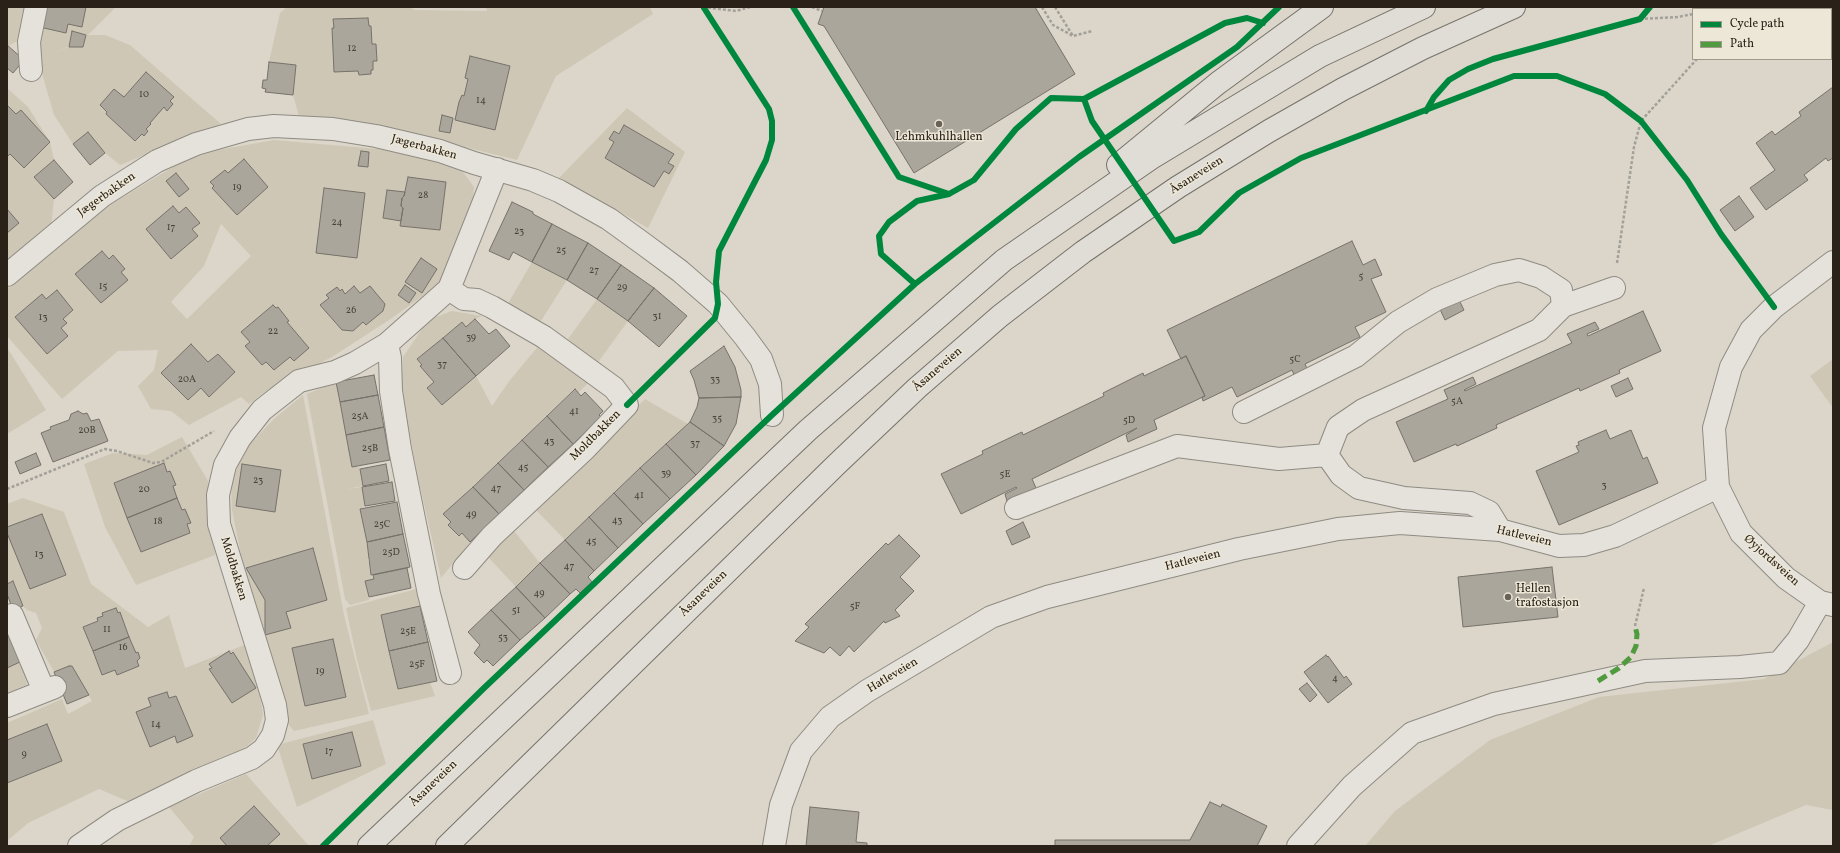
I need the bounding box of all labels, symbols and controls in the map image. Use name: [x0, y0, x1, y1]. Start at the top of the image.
legend: [1692, 8, 1832, 60]
text: Cycle path: [1730, 16, 1785, 32]
text: Path: [1730, 36, 1754, 52]
house number: 12: [347, 43, 357, 55]
house number: 10: [139, 89, 149, 101]
house number: 14: [476, 95, 486, 107]
marker: Lehmkuhlhallen: [934, 119, 944, 129]
place label: Lehmkuhlhallen: [895, 131, 983, 145]
street label: Jægerbakken: [390, 132, 458, 164]
street label: Åsaneveien: [1167, 154, 1227, 198]
street label: Jægerbakken: [75, 170, 139, 220]
house number: 19: [232, 182, 242, 194]
house number: 28: [418, 190, 428, 202]
house number: 24: [331, 217, 343, 229]
house number: 17: [167, 222, 175, 234]
house number: 23: [514, 226, 524, 238]
house number: 25: [556, 245, 566, 257]
house number: 27: [589, 265, 599, 277]
house number: 5: [1359, 271, 1363, 283]
house number: 15: [99, 281, 107, 293]
house number: 29: [617, 282, 627, 294]
house number: 26: [346, 305, 356, 317]
house number: 31: [652, 311, 662, 323]
house number: 13: [38, 312, 48, 324]
house number: 22: [268, 326, 278, 338]
house number: 39: [466, 332, 476, 344]
street label: Åsaneveien: [910, 345, 966, 395]
house number: 5C: [1289, 354, 1301, 366]
house number: 37: [437, 359, 447, 371]
house number: 20A: [178, 374, 196, 386]
house number: 33: [710, 374, 720, 386]
house number: 5A: [1451, 396, 1463, 408]
house number: 41: [569, 406, 579, 418]
street label: Moldbakken: [568, 408, 624, 464]
house number: 25A: [351, 411, 369, 423]
house number: 35: [712, 413, 722, 425]
house number: 5D: [1123, 415, 1135, 427]
house number: 20B: [78, 425, 96, 437]
house number: 43: [544, 436, 554, 448]
house number: 37: [690, 438, 700, 450]
house number: 25B: [362, 443, 378, 455]
house number: 45: [518, 462, 528, 474]
house number: 39: [661, 468, 671, 480]
house number: 5E: [1000, 469, 1010, 481]
house number: 23: [253, 475, 263, 487]
house number: 3: [1601, 480, 1607, 492]
house number: 47: [491, 483, 501, 495]
house number: 20: [138, 484, 150, 496]
house number: 41: [634, 490, 644, 502]
house number: 49: [466, 509, 476, 521]
house number: 43: [612, 515, 622, 527]
house number: 18: [154, 516, 162, 528]
house number: 25C: [374, 519, 390, 531]
street label: Hatleveien: [1495, 524, 1553, 550]
street label: Øyjordsveien: [1740, 532, 1802, 590]
street label: Moldbakken: [216, 535, 250, 603]
house number: 45: [586, 536, 596, 548]
house number: 25D: [382, 547, 400, 559]
street label: Hatleveien: [1164, 547, 1222, 575]
house number: 13: [34, 549, 44, 561]
house number: 47: [564, 561, 574, 573]
street label: Åsaneveien: [677, 568, 731, 620]
place label: Hellen trafostasjon: [1516, 583, 1579, 611]
house number: 49: [534, 588, 544, 600]
marker: Hellen trafostasjon: [1503, 592, 1513, 602]
house number: 5F: [850, 601, 860, 613]
house number: 51: [512, 605, 520, 617]
house number: 11: [103, 624, 111, 636]
house number: 25E: [400, 626, 416, 638]
house number: 53: [498, 632, 508, 644]
house number: 16: [119, 642, 127, 654]
street label: Hatleveien: [865, 655, 921, 697]
house number: 25F: [409, 659, 425, 671]
house number: 19: [315, 666, 325, 678]
house number: 4: [1332, 673, 1338, 685]
house number: 14: [151, 719, 161, 731]
house number: 17: [325, 746, 333, 758]
house number: 9: [21, 749, 27, 761]
street label: Åsaneveien: [407, 758, 461, 810]

